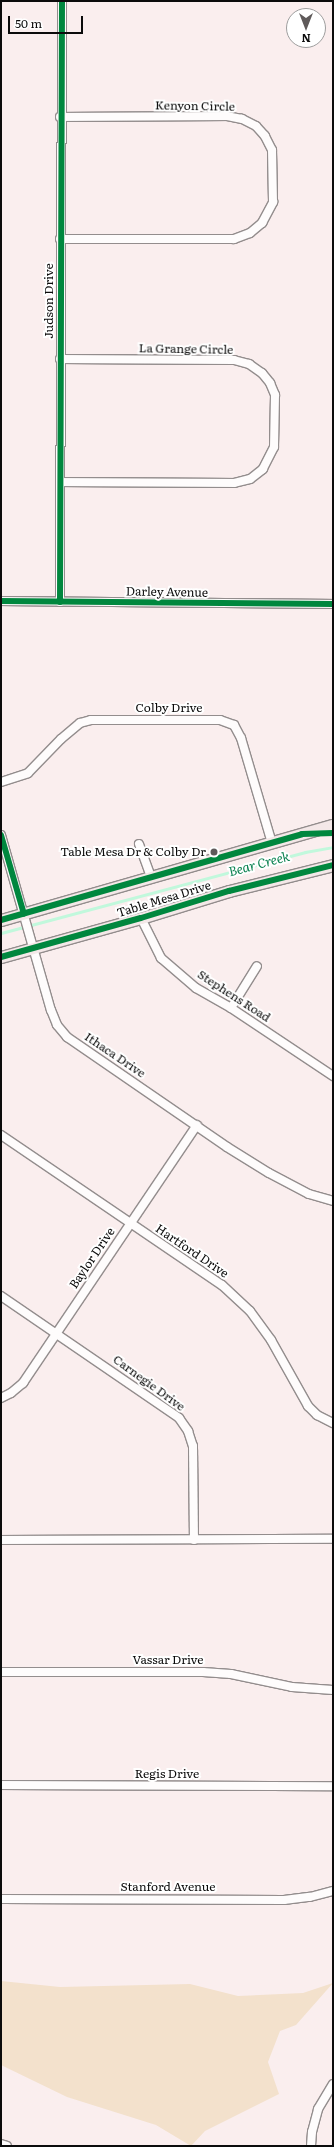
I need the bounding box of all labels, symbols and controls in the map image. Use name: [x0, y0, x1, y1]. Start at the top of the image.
scale bar: [10, 8, 85, 34]
north arrow: [286, 8, 326, 48]
text: 50 m: [15, 14, 42, 32]
text: N: [301, 31, 311, 47]
street label: Kenyon Circle: [155, 98, 235, 114]
street label: Judson Drive: [42, 263, 56, 339]
street label: La Grange Circle: [139, 341, 233, 357]
street label: Darley Avenue: [126, 584, 208, 600]
street label: Colby Drive: [135, 701, 203, 715]
place label: Table Mesa Dr & Colby Dr: [60, 845, 206, 859]
marker: Table Mesa Dr & Colby Dr: [209, 847, 219, 857]
water label: Bear Creek: [227, 848, 291, 880]
street label: Table Mesa Drive: [115, 878, 213, 920]
street label: Stephens Road: [195, 967, 273, 1025]
street label: Ithaca Drive: [82, 1029, 148, 1081]
street label: Hartford Drive: [153, 1221, 231, 1281]
street label: Baylor Drive: [66, 1225, 118, 1291]
street label: Carnegie Drive: [110, 1352, 188, 1414]
street label: Vassar Drive: [132, 1653, 204, 1667]
street label: Regis Drive: [135, 1767, 199, 1781]
street label: Stanford Avenue: [121, 1880, 215, 1894]

